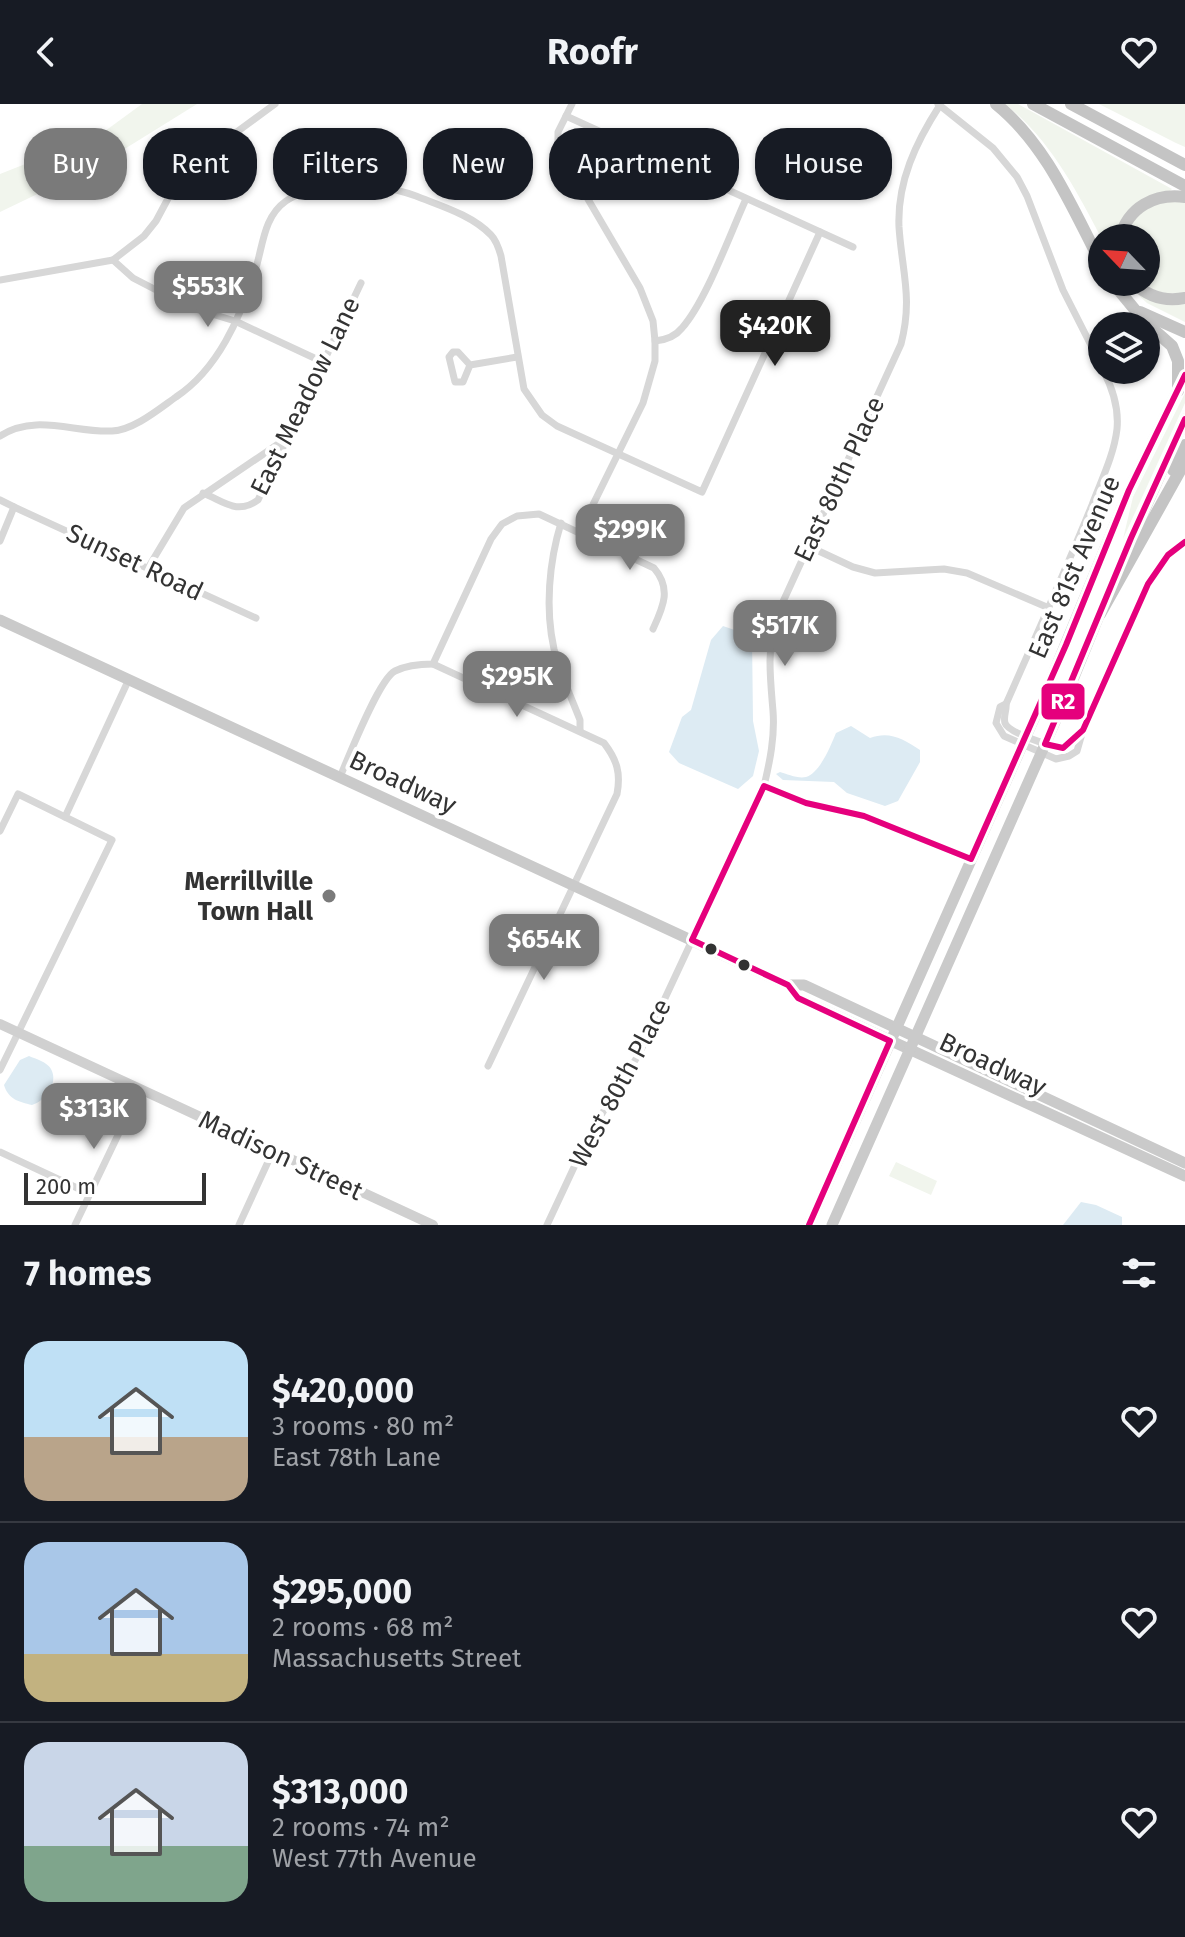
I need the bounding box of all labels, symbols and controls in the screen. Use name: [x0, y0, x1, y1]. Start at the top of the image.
icon: back: [24, 30, 68, 74]
text: Roofr: [547, 30, 638, 74]
icon: heart: [1117, 30, 1161, 74]
chip: Buy: [24, 128, 127, 200]
chip: Rent: [143, 128, 257, 200]
chip: Filters: [273, 128, 407, 200]
chip: New: [423, 128, 533, 200]
chip: Apartment: [549, 128, 739, 200]
chip: House: [755, 128, 892, 200]
north arrow: [1088, 224, 1160, 296]
map controls: [1088, 224, 1160, 384]
pin: $553K: [152, 261, 264, 329]
text: $553K: [172, 271, 244, 302]
street label: East Meadow Lane: [244, 292, 367, 500]
pin: $420K: [719, 300, 831, 368]
text: $420K: [738, 310, 812, 341]
button: layers: [1088, 312, 1160, 384]
street label: East 80th Place: [788, 392, 891, 567]
street label: East 81st Avenue: [1022, 471, 1127, 663]
pin: $299K: [574, 504, 686, 572]
text: $299K: [594, 514, 666, 545]
street label: Sunset Road: [62, 517, 208, 608]
pin: $517K: [729, 600, 841, 668]
text: $517K: [751, 610, 819, 641]
pin: $295K: [461, 651, 573, 719]
text: $295K: [481, 661, 553, 692]
line badge: R2: [1040, 682, 1086, 721]
text: R2: [1051, 688, 1075, 715]
street label: Broadway: [344, 744, 461, 821]
place label: Merrillville Town Hall: [185, 866, 313, 927]
marker: Merrillville Town Hall: [320, 887, 338, 905]
pin: $654K: [488, 914, 600, 982]
text: $654K: [507, 924, 581, 955]
unlabelled marker: [703, 941, 719, 957]
unlabelled marker: [736, 957, 752, 973]
street label: West 80th Place: [563, 994, 678, 1173]
street label: Broadway: [934, 1026, 1051, 1103]
pin: $313K: [38, 1083, 150, 1151]
text: $313K: [59, 1093, 129, 1124]
street label: Madison Street: [194, 1104, 368, 1207]
scale bar: [24, 1169, 206, 1205]
text: 200 m: [36, 1173, 96, 1200]
icon: filters: [1117, 1251, 1161, 1295]
text: 7 homes: [24, 1253, 151, 1294]
text: $420,000: [272, 1370, 414, 1411]
icon: home: [88, 1373, 184, 1469]
icon: heart: [1117, 1399, 1161, 1443]
text: 3 rooms · 80 m²: [272, 1411, 454, 1442]
text: East 78th Lane: [272, 1442, 441, 1473]
text: $295,000: [272, 1571, 412, 1612]
icon: home: [88, 1574, 184, 1670]
icon: heart: [1117, 1600, 1161, 1644]
text: 2 rooms · 68 m²: [272, 1612, 453, 1643]
text: Massachusetts Street: [272, 1643, 521, 1674]
text: $313,000: [272, 1771, 408, 1812]
icon: home: [88, 1774, 184, 1870]
icon: heart: [1117, 1800, 1161, 1844]
text: 2 rooms · 74 m²: [272, 1812, 450, 1843]
text: West 77th Avenue: [272, 1843, 477, 1874]

